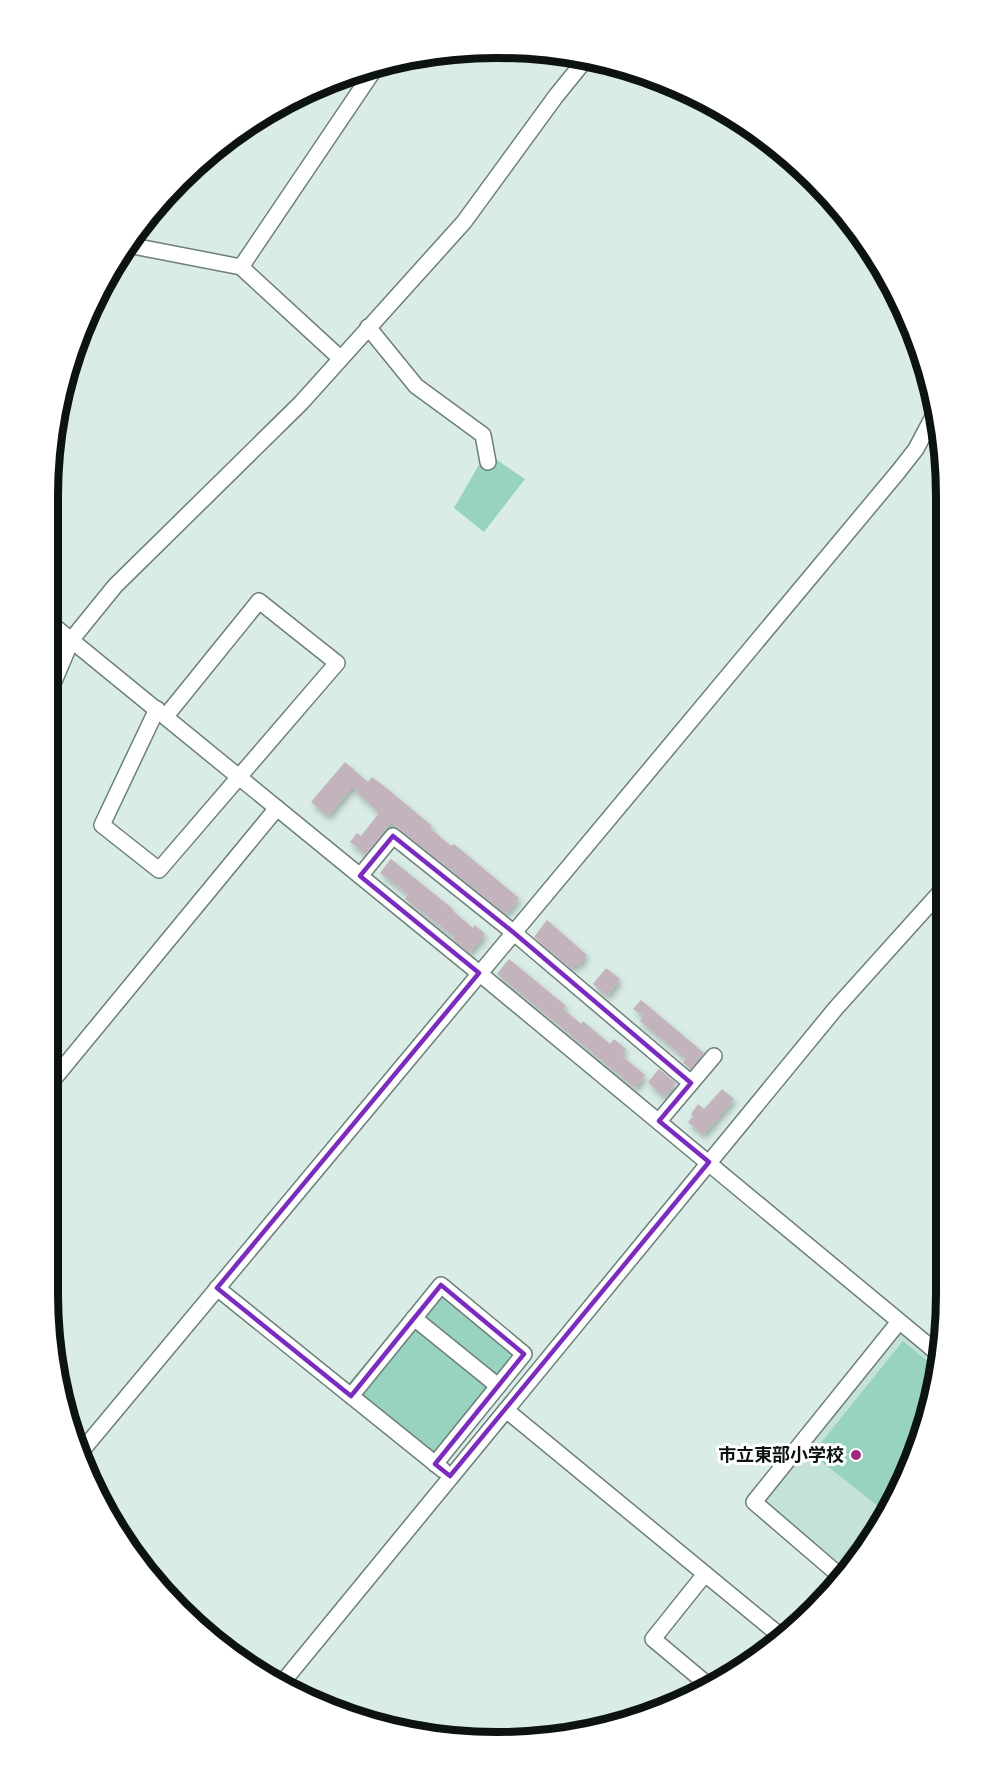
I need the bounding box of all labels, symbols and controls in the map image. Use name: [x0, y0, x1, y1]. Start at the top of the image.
place label: 市立東部小学校: [718, 1445, 844, 1468]
marker: 市立東部小学校: [849, 1448, 863, 1462]

